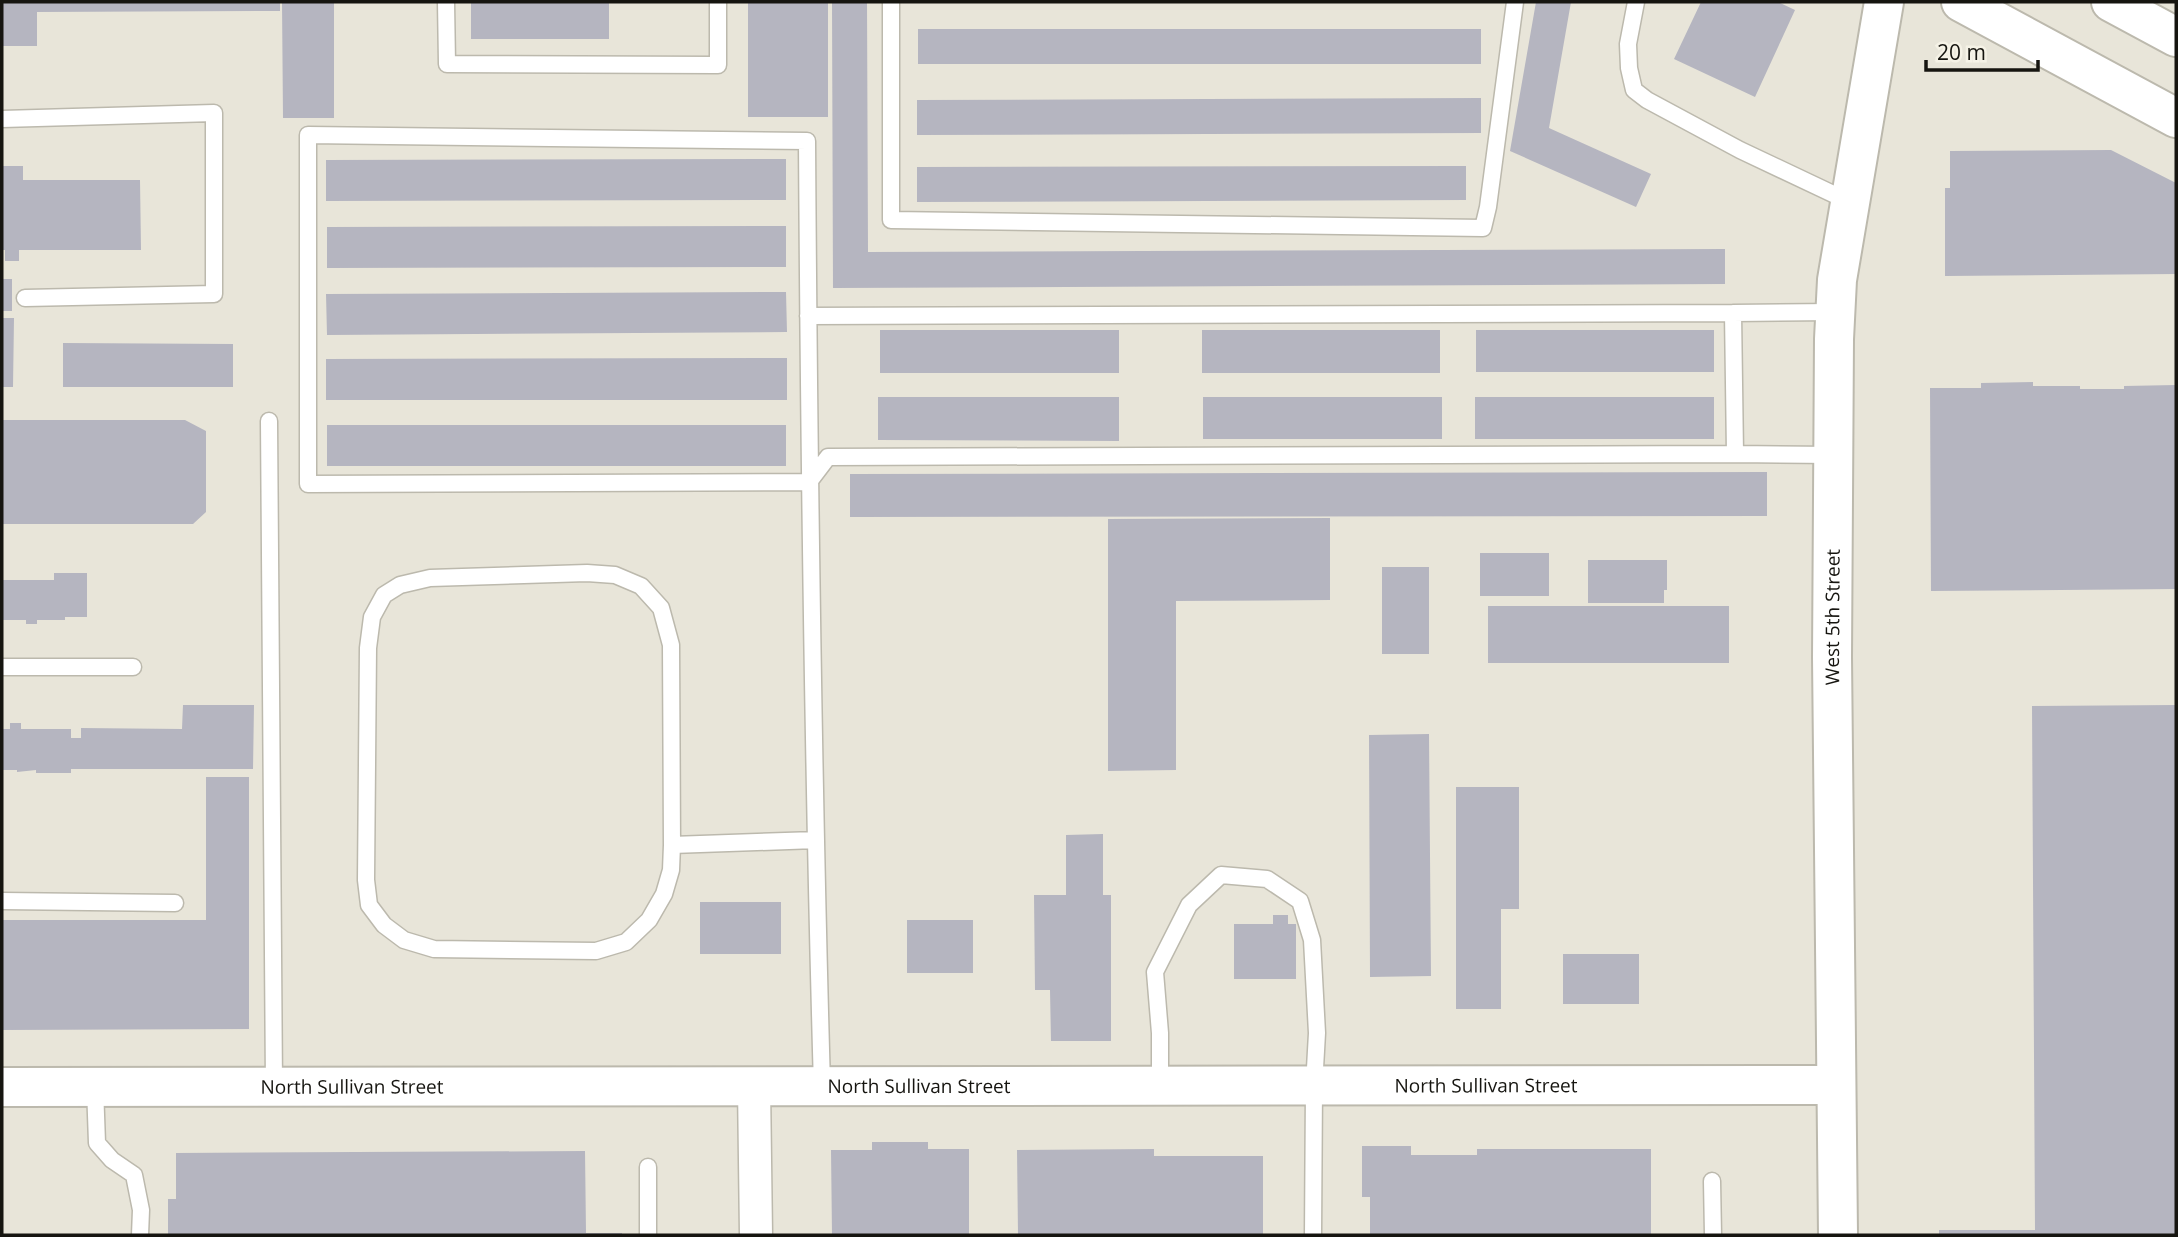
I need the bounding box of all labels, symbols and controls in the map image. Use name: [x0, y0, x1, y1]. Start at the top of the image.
scale bar: [1926, 28, 2038, 72]
text: 20 m: [1937, 38, 1986, 66]
street label: West 5th Street: [1819, 549, 1846, 685]
street label: North Sullivan Street: [1394, 1072, 1578, 1098]
street label: North Sullivan Street: [827, 1073, 1011, 1099]
street label: North Sullivan Street: [260, 1074, 444, 1100]

